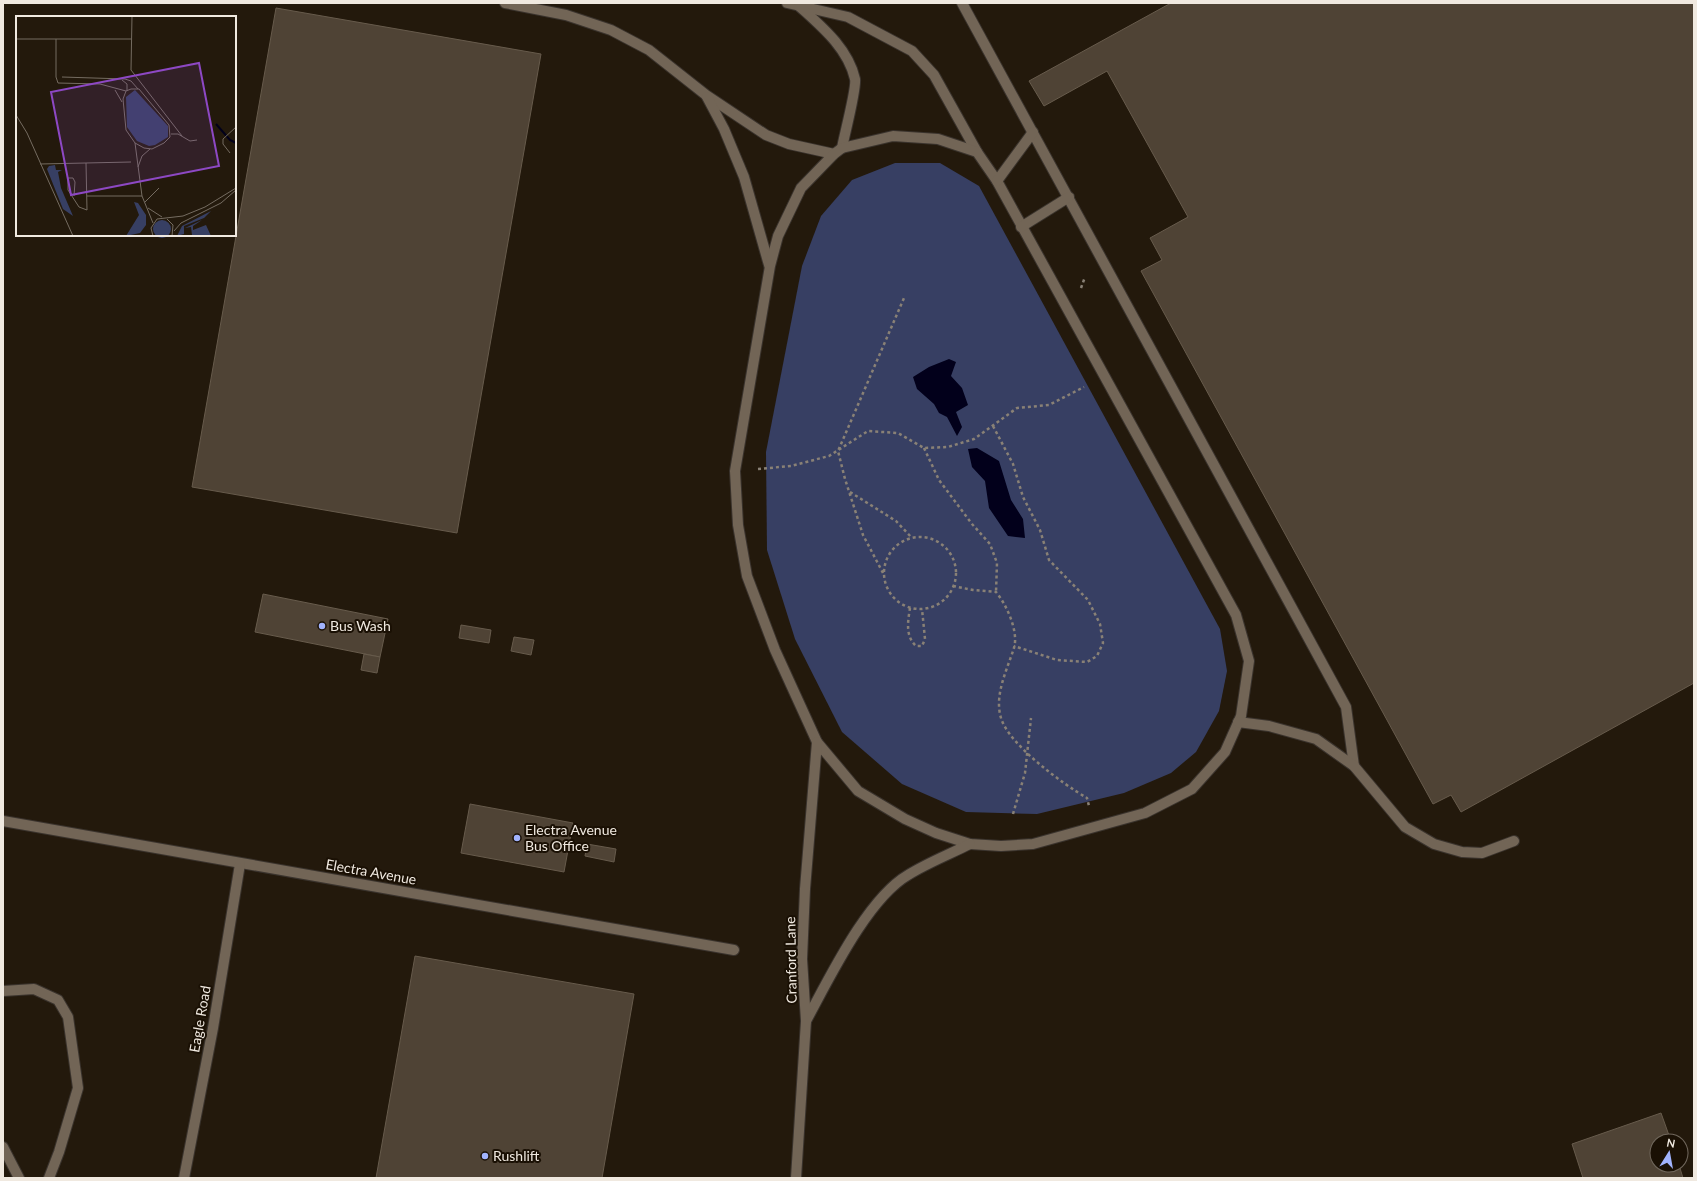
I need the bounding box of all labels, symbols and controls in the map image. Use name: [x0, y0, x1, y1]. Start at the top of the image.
inset map: [16, 16, 236, 236]
place label: Bus Wash: [330, 617, 391, 634]
marker: Bus Wash: [317, 621, 327, 631]
place label: Electra Avenue Bus Office: [525, 821, 617, 854]
marker: Electra Avenue Bus Office: [512, 833, 522, 843]
street label: Electra Avenue: [324, 855, 418, 888]
street label: Cranford Lane: [781, 916, 800, 1004]
street label: Eagle Road: [185, 984, 214, 1054]
north arrow: [1649, 1133, 1689, 1173]
text: N: [1666, 1136, 1676, 1150]
place label: Rushlift: [493, 1147, 540, 1164]
marker: Rushlift: [480, 1151, 490, 1161]

